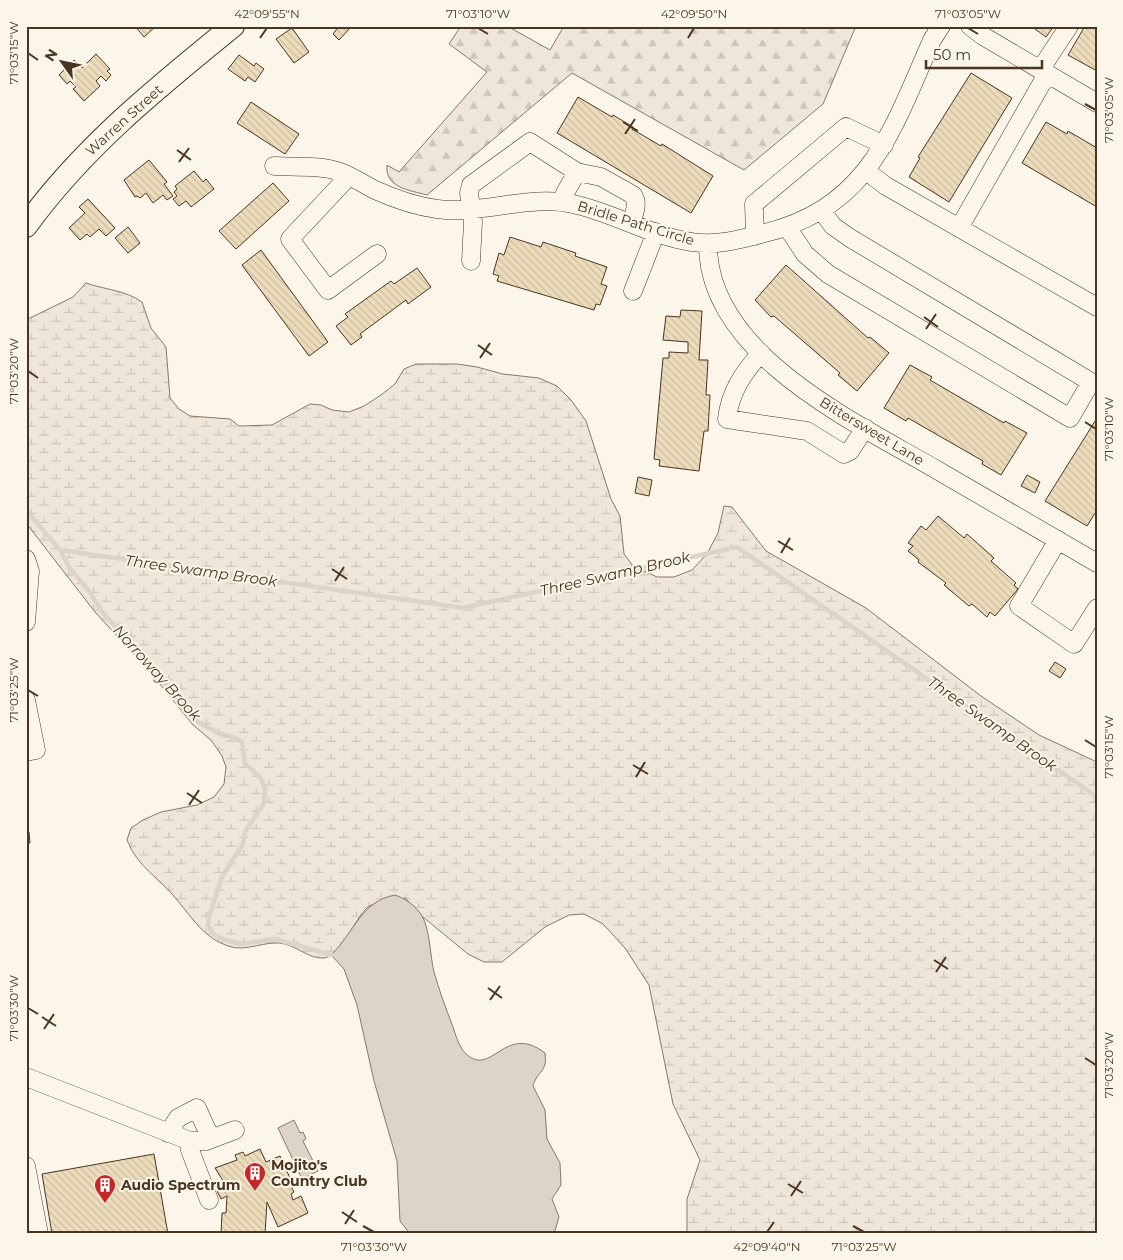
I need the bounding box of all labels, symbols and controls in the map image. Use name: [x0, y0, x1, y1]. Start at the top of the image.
text: 42°09'55"N: [234, 6, 300, 21]
text: 71°03'10"W: [446, 6, 510, 21]
text: 42°09'50"N: [661, 6, 727, 21]
text: 71°03'05"W: [935, 6, 1001, 21]
text: 71°03'15"W: [6, 22, 21, 84]
north arrow: [38, 38, 88, 88]
scale bar: [926, 38, 1042, 70]
text: N: [40, 45, 62, 65]
text: 50 m: [933, 45, 971, 64]
text: 71°03'05"W: [1101, 77, 1116, 143]
street label: Warren Street: [82, 80, 167, 159]
street label: Bridle Path Circle: [575, 197, 697, 249]
text: 71°03'20"W: [6, 338, 21, 404]
street label: Bittersweet Lane: [817, 393, 927, 469]
text: 71°03'10"W: [1101, 397, 1116, 461]
water label: Three Swamp Brook: [538, 547, 693, 600]
water label: Three Swamp Brook: [124, 550, 280, 591]
water label: Norroway Brook: [109, 621, 206, 725]
text: 71°03'25"W: [6, 657, 21, 723]
water label: Three Swamp Brook: [924, 672, 1062, 776]
text: 71°03'15"W: [1101, 716, 1116, 778]
text: 71°03'30"W: [6, 975, 21, 1041]
text: 71°03'20"W: [1101, 1032, 1116, 1098]
place label: Mojito's Country Club: [271, 1156, 368, 1190]
building icon: Mojito's Country Club: [243, 1161, 267, 1192]
building icon: Audio Spectrum: [93, 1173, 117, 1204]
place label: Audio Spectrum: [120, 1176, 240, 1194]
text: 71°03'30"W: [341, 1239, 407, 1254]
text: 42°09'40"N: [733, 1239, 801, 1254]
text: 71°03'25"W: [831, 1239, 897, 1254]

